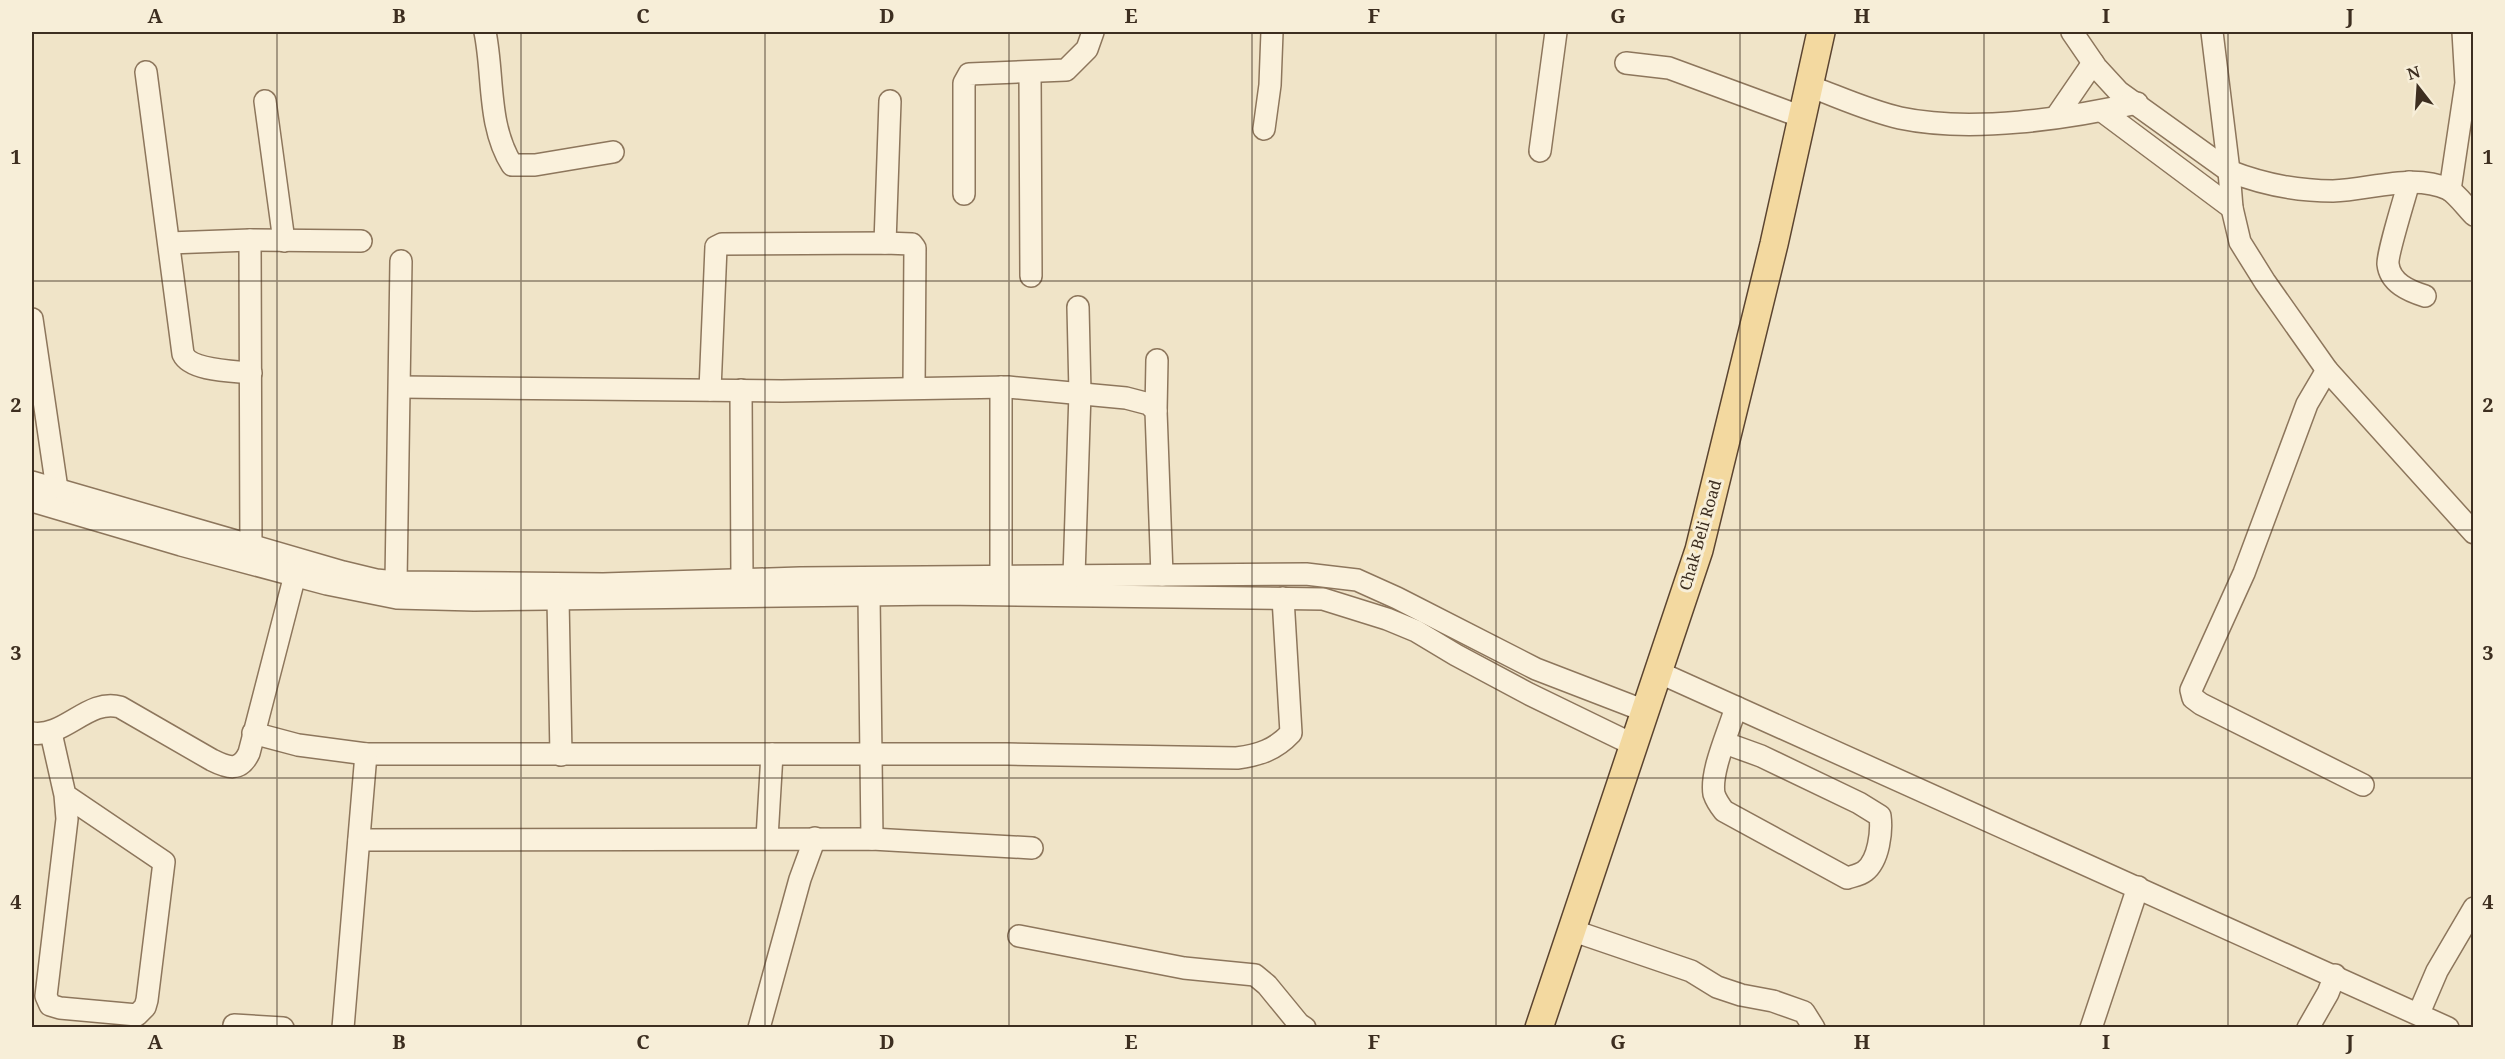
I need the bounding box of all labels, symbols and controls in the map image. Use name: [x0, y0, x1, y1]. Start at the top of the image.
text: A: [147, 2, 163, 29]
text: B: [392, 2, 406, 29]
text: C: [636, 2, 650, 29]
text: D: [879, 2, 895, 29]
text: E: [1124, 2, 1138, 29]
text: F: [1368, 2, 1380, 29]
text: G: [1610, 2, 1626, 29]
text: H: [1854, 2, 1870, 29]
text: I: [2102, 2, 2110, 29]
text: J: [2345, 2, 2354, 29]
north arrow: [2388, 57, 2448, 117]
text: N: [2404, 60, 2423, 85]
text: 1: [10, 143, 22, 170]
text: 1: [2482, 143, 2494, 170]
text: 2: [10, 391, 22, 418]
text: 2: [2482, 391, 2494, 418]
street label: Chak Beli Road: [1674, 477, 1726, 593]
text: 3: [10, 639, 22, 666]
text: 3: [2482, 639, 2494, 666]
text: 4: [10, 888, 22, 915]
text: 4: [2482, 888, 2494, 915]
text: A: [147, 1028, 163, 1055]
text: B: [392, 1028, 406, 1055]
text: C: [636, 1028, 650, 1055]
text: D: [879, 1028, 895, 1055]
text: E: [1124, 1028, 1138, 1055]
text: F: [1368, 1028, 1380, 1055]
text: G: [1610, 1028, 1626, 1055]
text: H: [1854, 1028, 1870, 1055]
text: I: [2102, 1028, 2110, 1055]
text: J: [2345, 1028, 2354, 1055]

